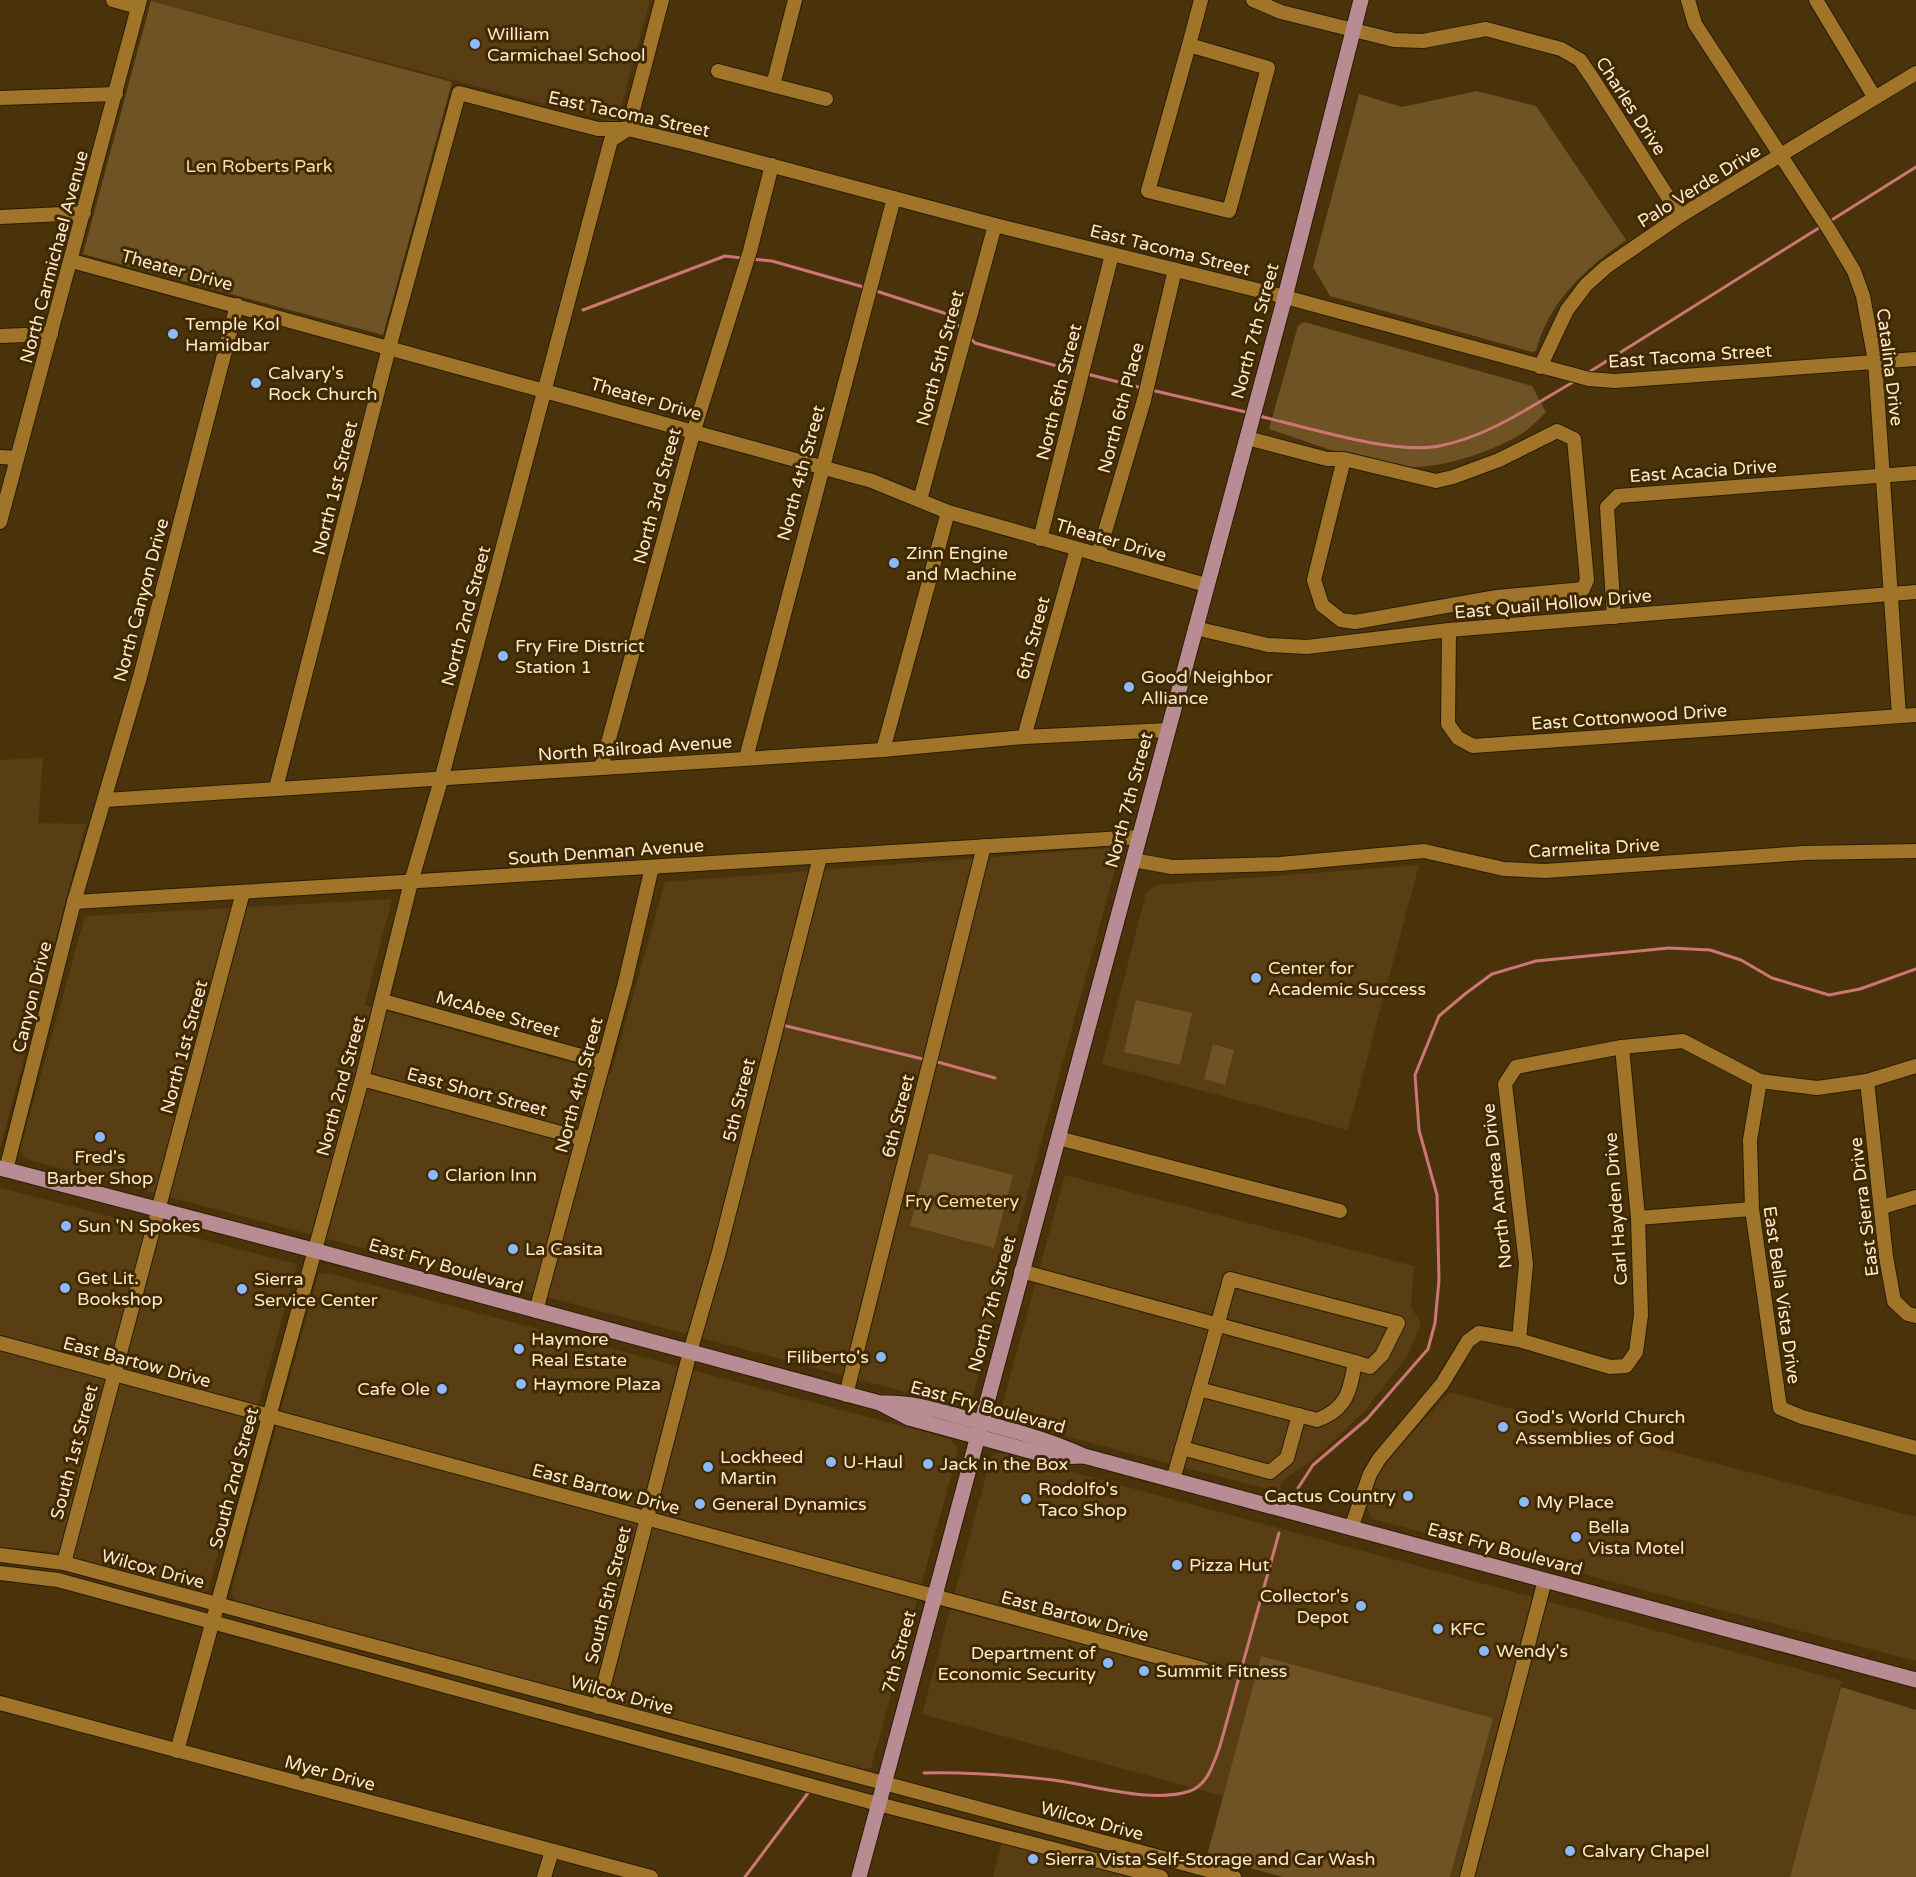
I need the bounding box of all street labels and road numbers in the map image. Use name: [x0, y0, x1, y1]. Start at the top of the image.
street label: Charles Drive: [1591, 53, 1671, 159]
street label: East Tacoma Street: [546, 86, 712, 142]
street label: Palo Verde Drive: [1633, 139, 1765, 233]
street label: North Carmichael Avenue: [15, 148, 93, 366]
street label: East Tacoma Street: [1088, 219, 1253, 281]
street label: Theater Drive: [119, 245, 235, 295]
street label: North 7th Street: [1226, 261, 1284, 401]
street label: North 5th Street: [911, 288, 969, 428]
street label: Catalina Drive: [1872, 307, 1908, 427]
street label: North 6th Street: [1031, 321, 1087, 462]
street label: East Tacoma Street: [1607, 339, 1773, 373]
street label: North 6th Place: [1093, 340, 1149, 476]
street label: Theater Drive: [588, 373, 704, 425]
street label: North 4th Street: [772, 403, 830, 543]
street label: North 1st Street: [308, 419, 362, 557]
street label: North 3rd Street: [628, 425, 686, 566]
street label: East Acacia Drive: [1629, 455, 1777, 487]
street label: Theater Drive: [1053, 514, 1169, 566]
street label: North Canyon Drive: [109, 516, 173, 684]
street label: North 2nd Street: [437, 543, 495, 689]
street label: East Quail Hollow Drive: [1453, 584, 1653, 624]
street label: 6th Street: [1011, 594, 1055, 682]
street label: East Cottonwood Drive: [1530, 699, 1728, 735]
street label: North Railroad Avenue: [537, 730, 733, 766]
street label: North 7th Street: [1100, 730, 1158, 870]
street label: South Denman Avenue: [507, 834, 705, 870]
street label: Carmelita Drive: [1528, 834, 1660, 862]
street label: Canyon Drive: [8, 939, 56, 1055]
street label: North 1st Street: [156, 978, 212, 1116]
street label: McAbee Street: [433, 986, 563, 1042]
street label: North 2nd Street: [312, 1013, 370, 1159]
street label: North 4th Street: [550, 1015, 608, 1155]
street label: 5th Street: [718, 1056, 760, 1144]
street label: East Short Street: [404, 1063, 550, 1121]
street label: 6th Street: [877, 1072, 919, 1160]
street label: North Andrea Drive: [1477, 1102, 1517, 1270]
street label: Carl Hayden Drive: [1600, 1132, 1632, 1286]
street label: East Sierra Drive: [1845, 1136, 1883, 1278]
street label: East Bella Vista Drive: [1759, 1205, 1805, 1385]
street label: East Fry Boulevard: [366, 1233, 526, 1299]
street label: North 7th Street: [963, 1234, 1021, 1374]
street label: East Bartow Drive: [61, 1332, 213, 1392]
street label: East Fry Boulevard: [908, 1376, 1068, 1438]
street label: South 1st Street: [45, 1382, 103, 1522]
street label: South 2nd Street: [205, 1405, 263, 1551]
street label: East Bartow Drive: [530, 1459, 682, 1519]
street label: East Fry Boulevard: [1425, 1518, 1585, 1580]
street label: South 5th Street: [580, 1524, 636, 1666]
street label: Wilcox Drive: [99, 1545, 207, 1593]
street label: East Bartow Drive: [999, 1586, 1151, 1646]
street label: 7th Street: [877, 1608, 921, 1696]
street label: Wilcox Drive: [568, 1671, 676, 1719]
street label: Myer Drive: [282, 1750, 378, 1796]
street label: Wilcox Drive: [1038, 1797, 1146, 1845]

